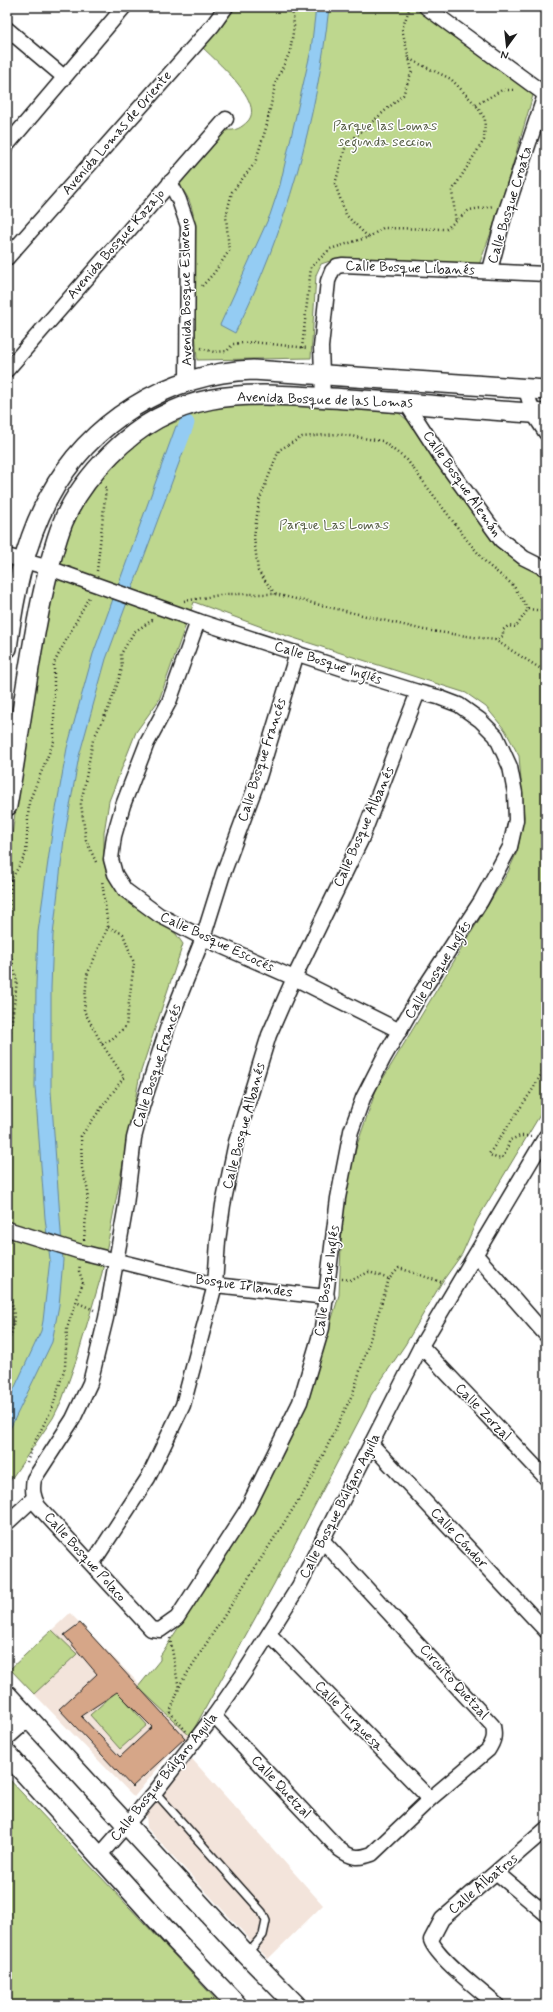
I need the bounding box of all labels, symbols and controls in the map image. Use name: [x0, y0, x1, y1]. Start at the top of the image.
north arrow: [487, 26, 527, 66]
text: N: [499, 47, 510, 62]
street label: Avenida Lomas de Oriente: [58, 67, 176, 199]
park label: Parque las Lomas segunda seccion: [333, 117, 437, 153]
street label: Calle Bosque Croata: [484, 144, 536, 266]
street label: Avenida Bosque Kazajo: [63, 185, 169, 303]
street label: Avenida Bosque Esloveno: [176, 218, 196, 366]
street label: Calle Bosque Libanés: [345, 257, 475, 279]
street label: Avenida Bosque de las Lomas: [237, 388, 414, 412]
street label: Calle Bosque Alemán: [419, 427, 505, 541]
park label: Parque Las Lomas: [279, 516, 389, 534]
street label: Calle Bosque Inglés: [271, 637, 384, 691]
street label: Calle Bosque Francés: [234, 696, 290, 824]
street label: Calle Bosque Albanés: [329, 764, 399, 890]
street label: Calle Bosque Escocés: [157, 908, 277, 976]
street label: Calle Bosque Inglés: [401, 918, 477, 1023]
street label: Calle Bosque Francés: [129, 1002, 185, 1130]
street label: Calle Bosque Albanés: [218, 1061, 270, 1191]
street label: Calle Bosque Inglés: [310, 1224, 346, 1338]
street label: Bosque Irlandes: [194, 1270, 294, 1302]
street label: Calle Zorzal: [451, 1379, 515, 1445]
street label: Calle Bosque Búlgaro Aguila: [295, 1430, 386, 1583]
street label: Calle Cóndor: [426, 1504, 492, 1572]
street label: Calle Bosque Polaco: [40, 1508, 130, 1606]
street label: Circuito Quetzal: [415, 1641, 493, 1723]
street label: Calle Turquesa: [311, 1677, 388, 1756]
street label: Calle Bosque Búlgaro Aguila: [106, 1709, 223, 1846]
street label: Calle Quetzal: [247, 1752, 315, 1822]
street label: Calle Albatros: [445, 1850, 521, 1918]

